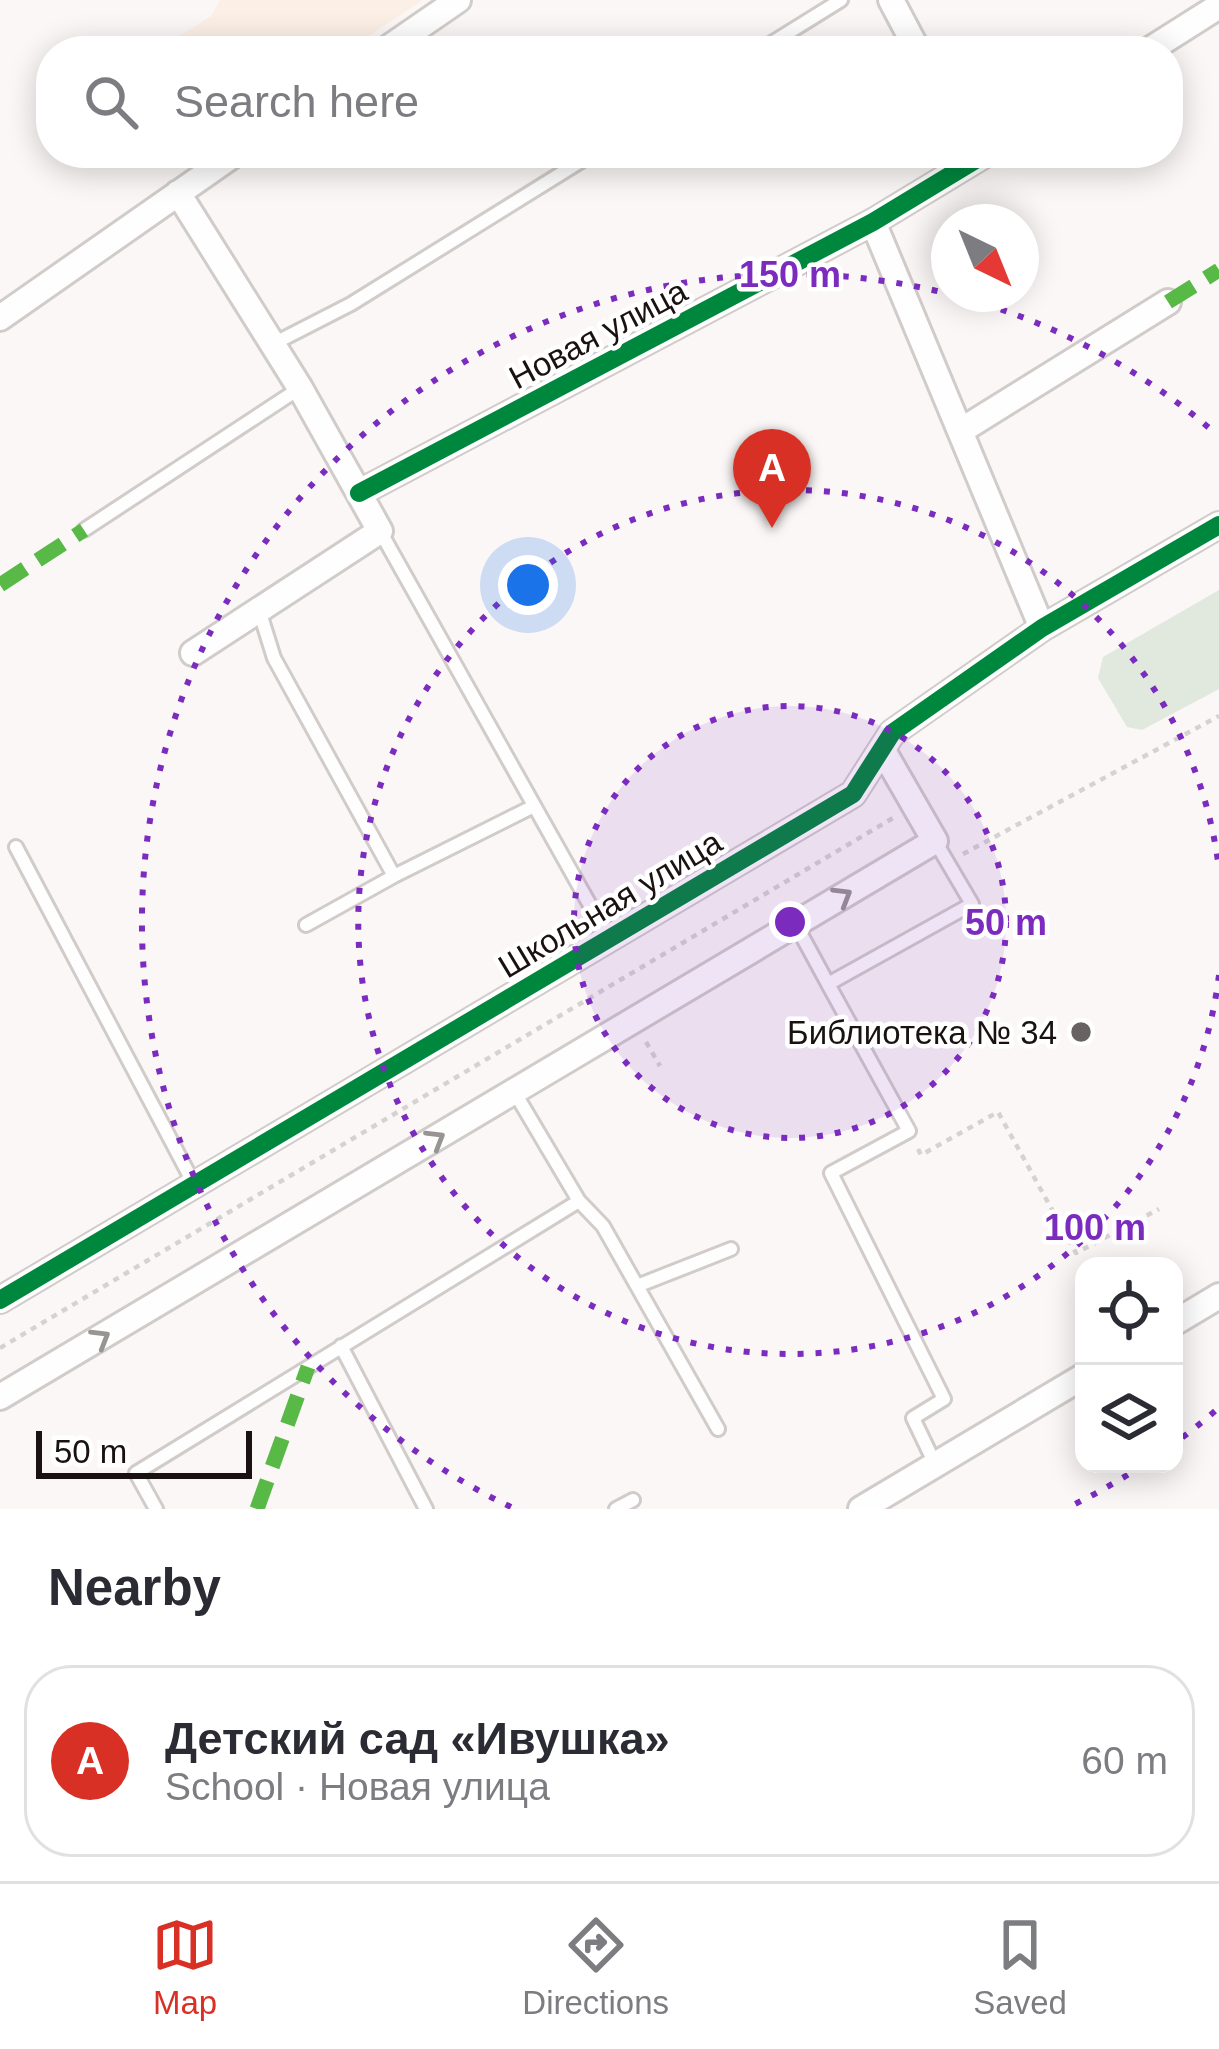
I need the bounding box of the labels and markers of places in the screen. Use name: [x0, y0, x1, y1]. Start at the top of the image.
pin: A: [733, 429, 811, 528]
centre of rings: [769, 901, 811, 943]
place label: Библиотека № 34: [787, 1014, 1057, 1051]
marker: Библиотека № 34: [1068, 1019, 1094, 1045]

